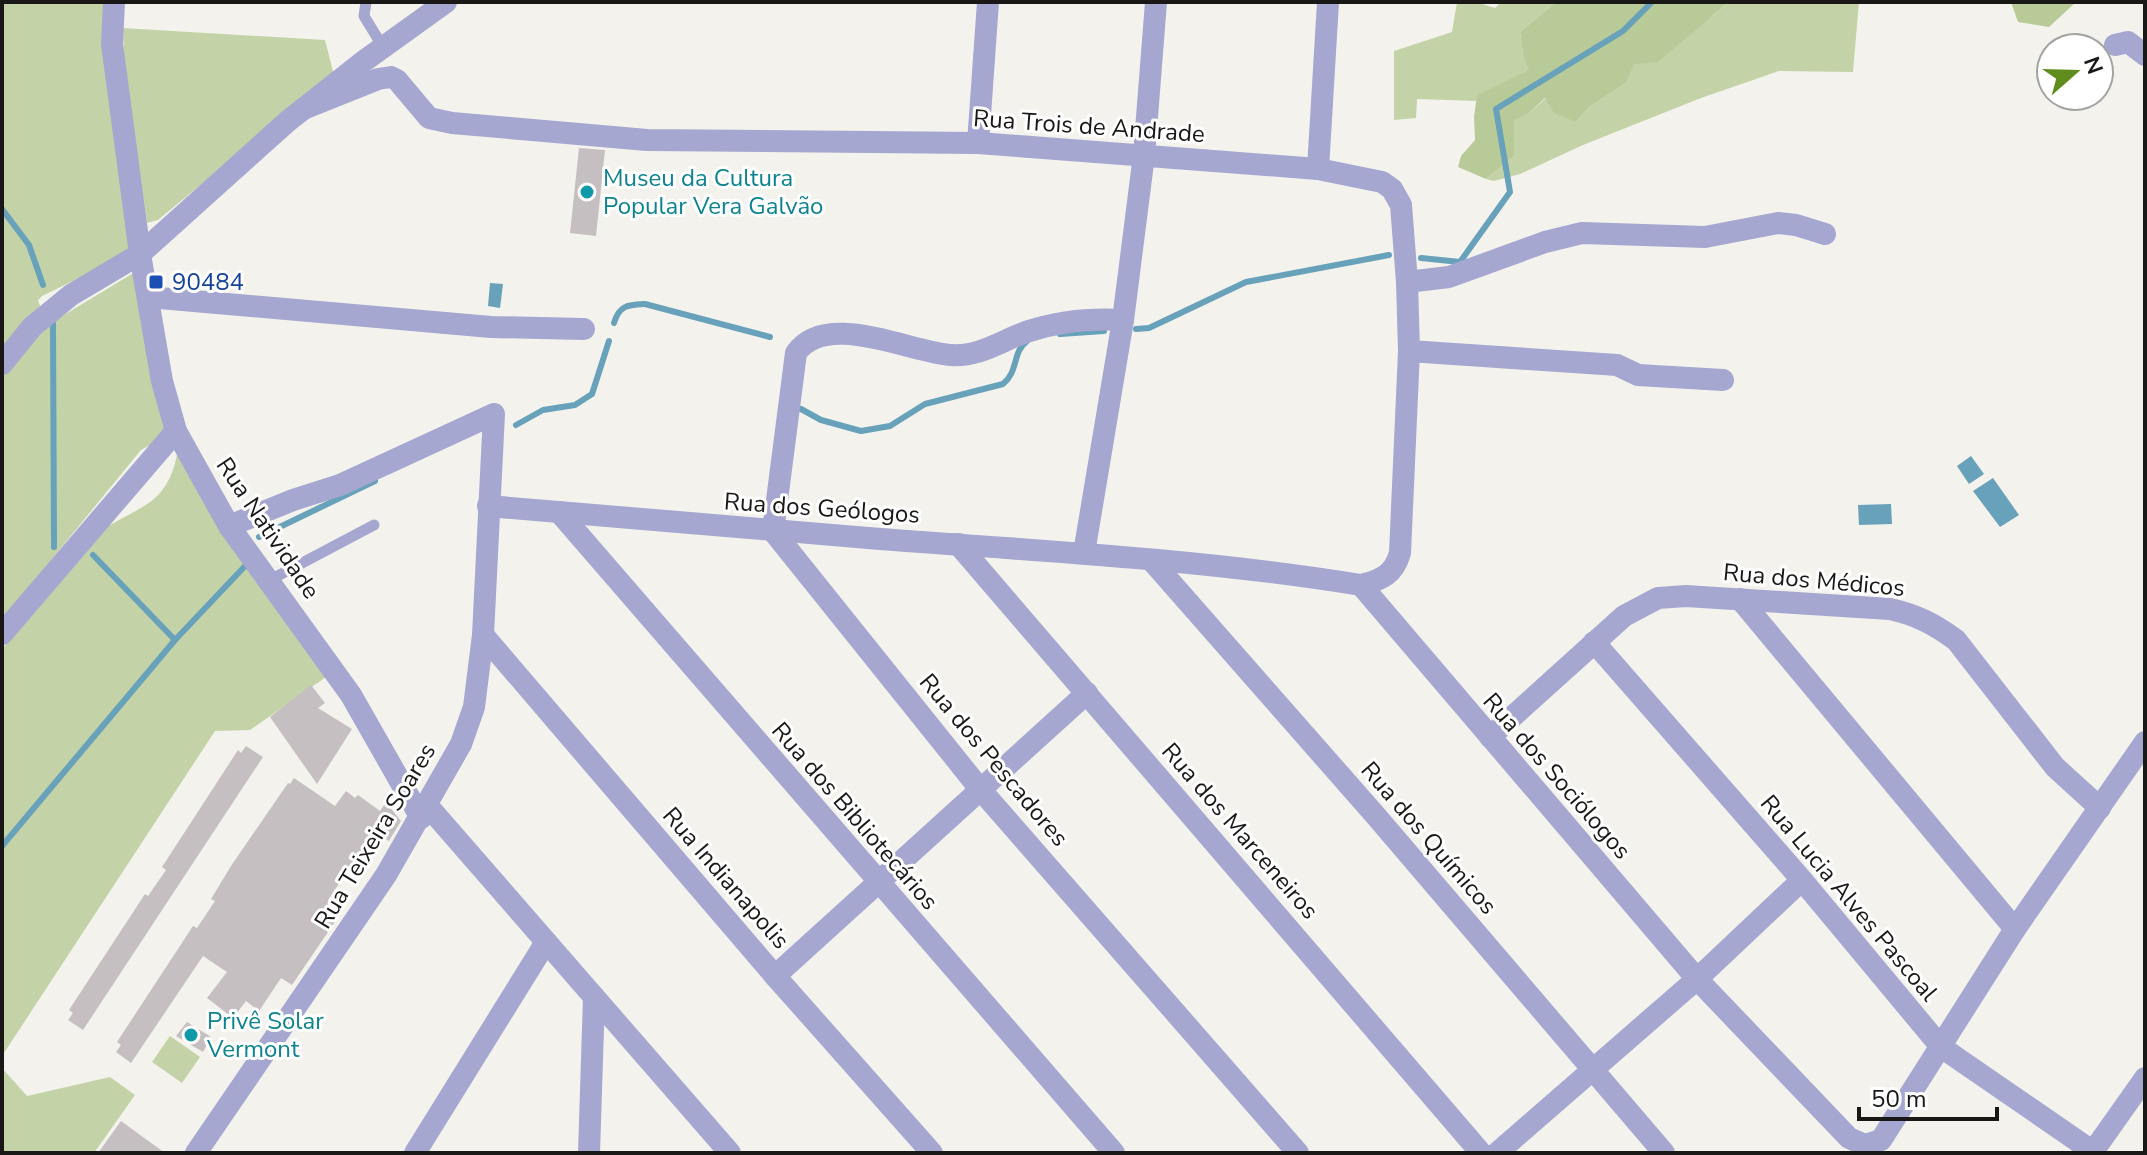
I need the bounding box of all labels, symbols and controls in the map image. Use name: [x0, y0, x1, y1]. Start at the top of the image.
north arrow: [2035, 32, 2115, 112]
text: N: [2076, 53, 2110, 78]
street label: Rua Trois de Andrade: [972, 102, 1206, 150]
place label: Museu da Cultura Popular Vera Galvão: [603, 162, 823, 222]
marker: Museu da Cultura Popular Vera Galvão: [578, 183, 596, 201]
place label: 90484: [172, 266, 244, 298]
marker: 90484: [147, 273, 165, 291]
street label: Rua Natividade: [209, 451, 327, 605]
street label: Rua dos Geólogos: [723, 485, 921, 531]
street label: Rua dos Médicos: [1722, 556, 1906, 604]
street label: Rua dos Pescadores: [912, 667, 1076, 853]
street label: Rua dos Sociólogos: [1476, 686, 1638, 866]
street label: Rua dos Bibliotecários: [765, 715, 945, 917]
street label: Rua dos Marceneiros: [1154, 736, 1326, 926]
street label: Rua Teixeira Soares: [307, 737, 443, 935]
street label: Rua dos Químicos: [1354, 755, 1504, 921]
street label: Rua Lucia Alves Pascoal: [1753, 788, 1945, 1008]
street label: Rua Indianapolis: [655, 800, 797, 956]
place label: Privê Solar Vermont: [206, 1005, 324, 1065]
marker: Privê Solar Vermont: [182, 1026, 200, 1044]
scale bar: [1859, 1071, 1997, 1121]
text: 50 m: [1871, 1083, 1927, 1115]

